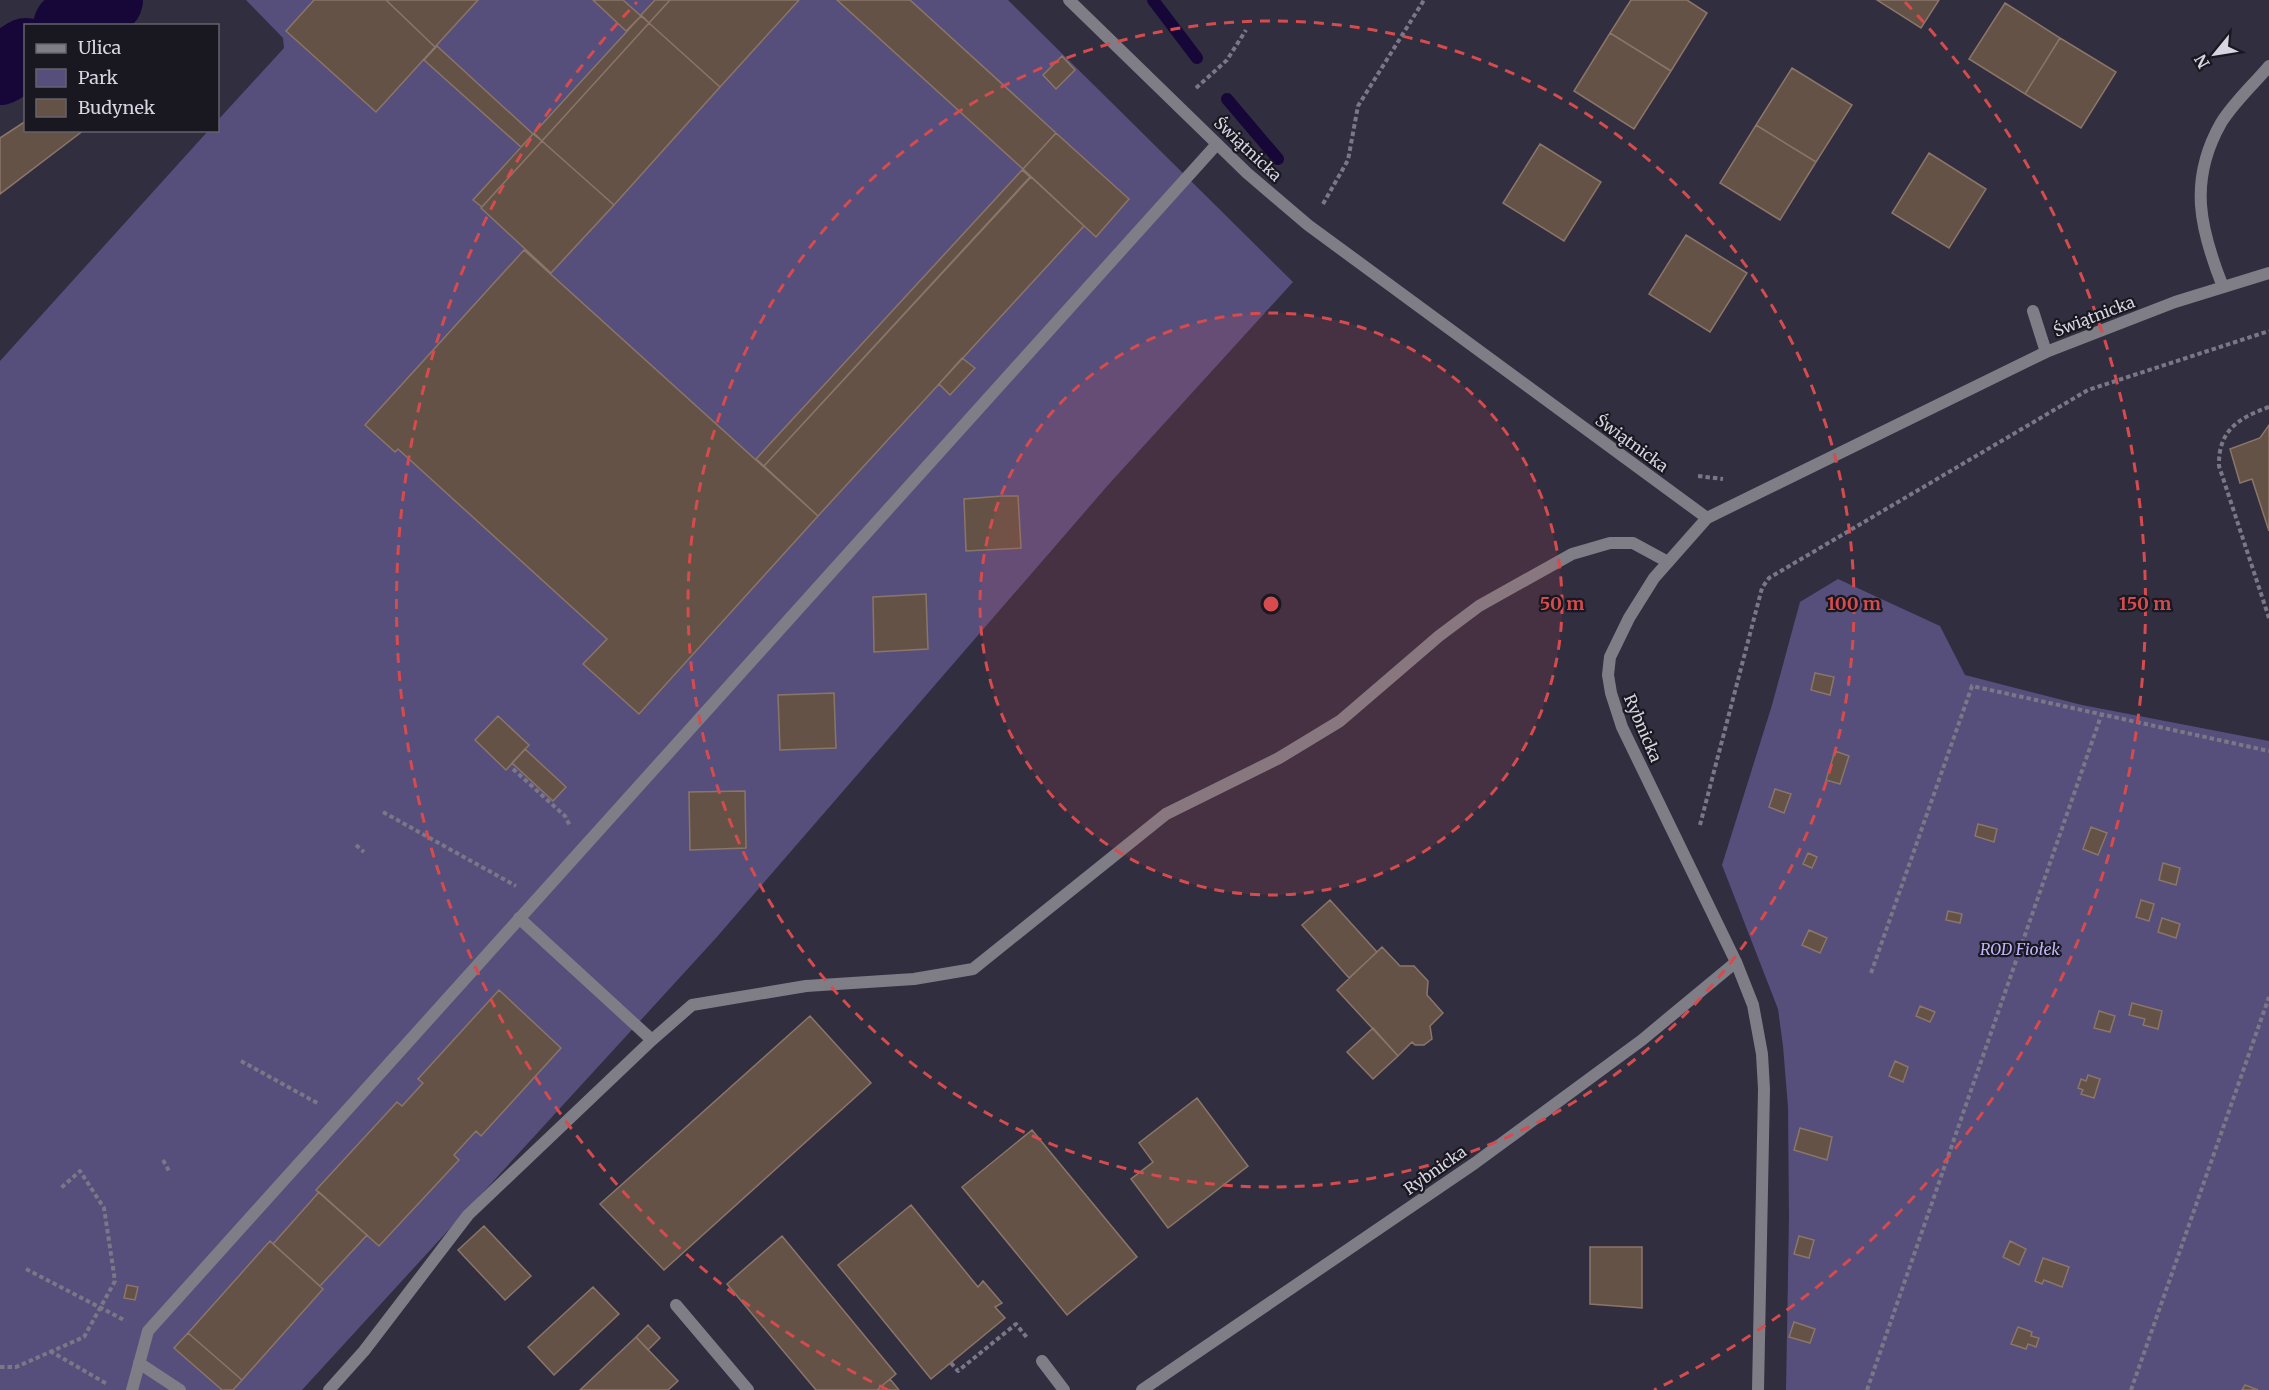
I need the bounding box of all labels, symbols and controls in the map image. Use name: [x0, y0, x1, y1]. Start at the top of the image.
legend: [24, 24, 219, 132]
north arrow: [2185, 24, 2245, 84]
text: Ulica: [78, 36, 122, 59]
text: N: [2190, 51, 2214, 72]
text: Park: [78, 66, 119, 89]
text: Budynek: [78, 96, 156, 119]
street label: Świątnicka: [1210, 113, 1286, 186]
street label: Świątnicka: [2051, 291, 2138, 341]
street label: Świątnicka: [1592, 410, 1673, 476]
text: 50 m: [1540, 592, 1584, 615]
text: 100 m: [1827, 592, 1881, 615]
text: 150 m: [2119, 592, 2171, 615]
centre of rings: [1261, 594, 1281, 614]
street label: Rybnicka: [1620, 691, 1666, 765]
park label: ROD Fiołek: [1980, 939, 2060, 959]
street label: Rybnicka: [1400, 1141, 1471, 1199]

